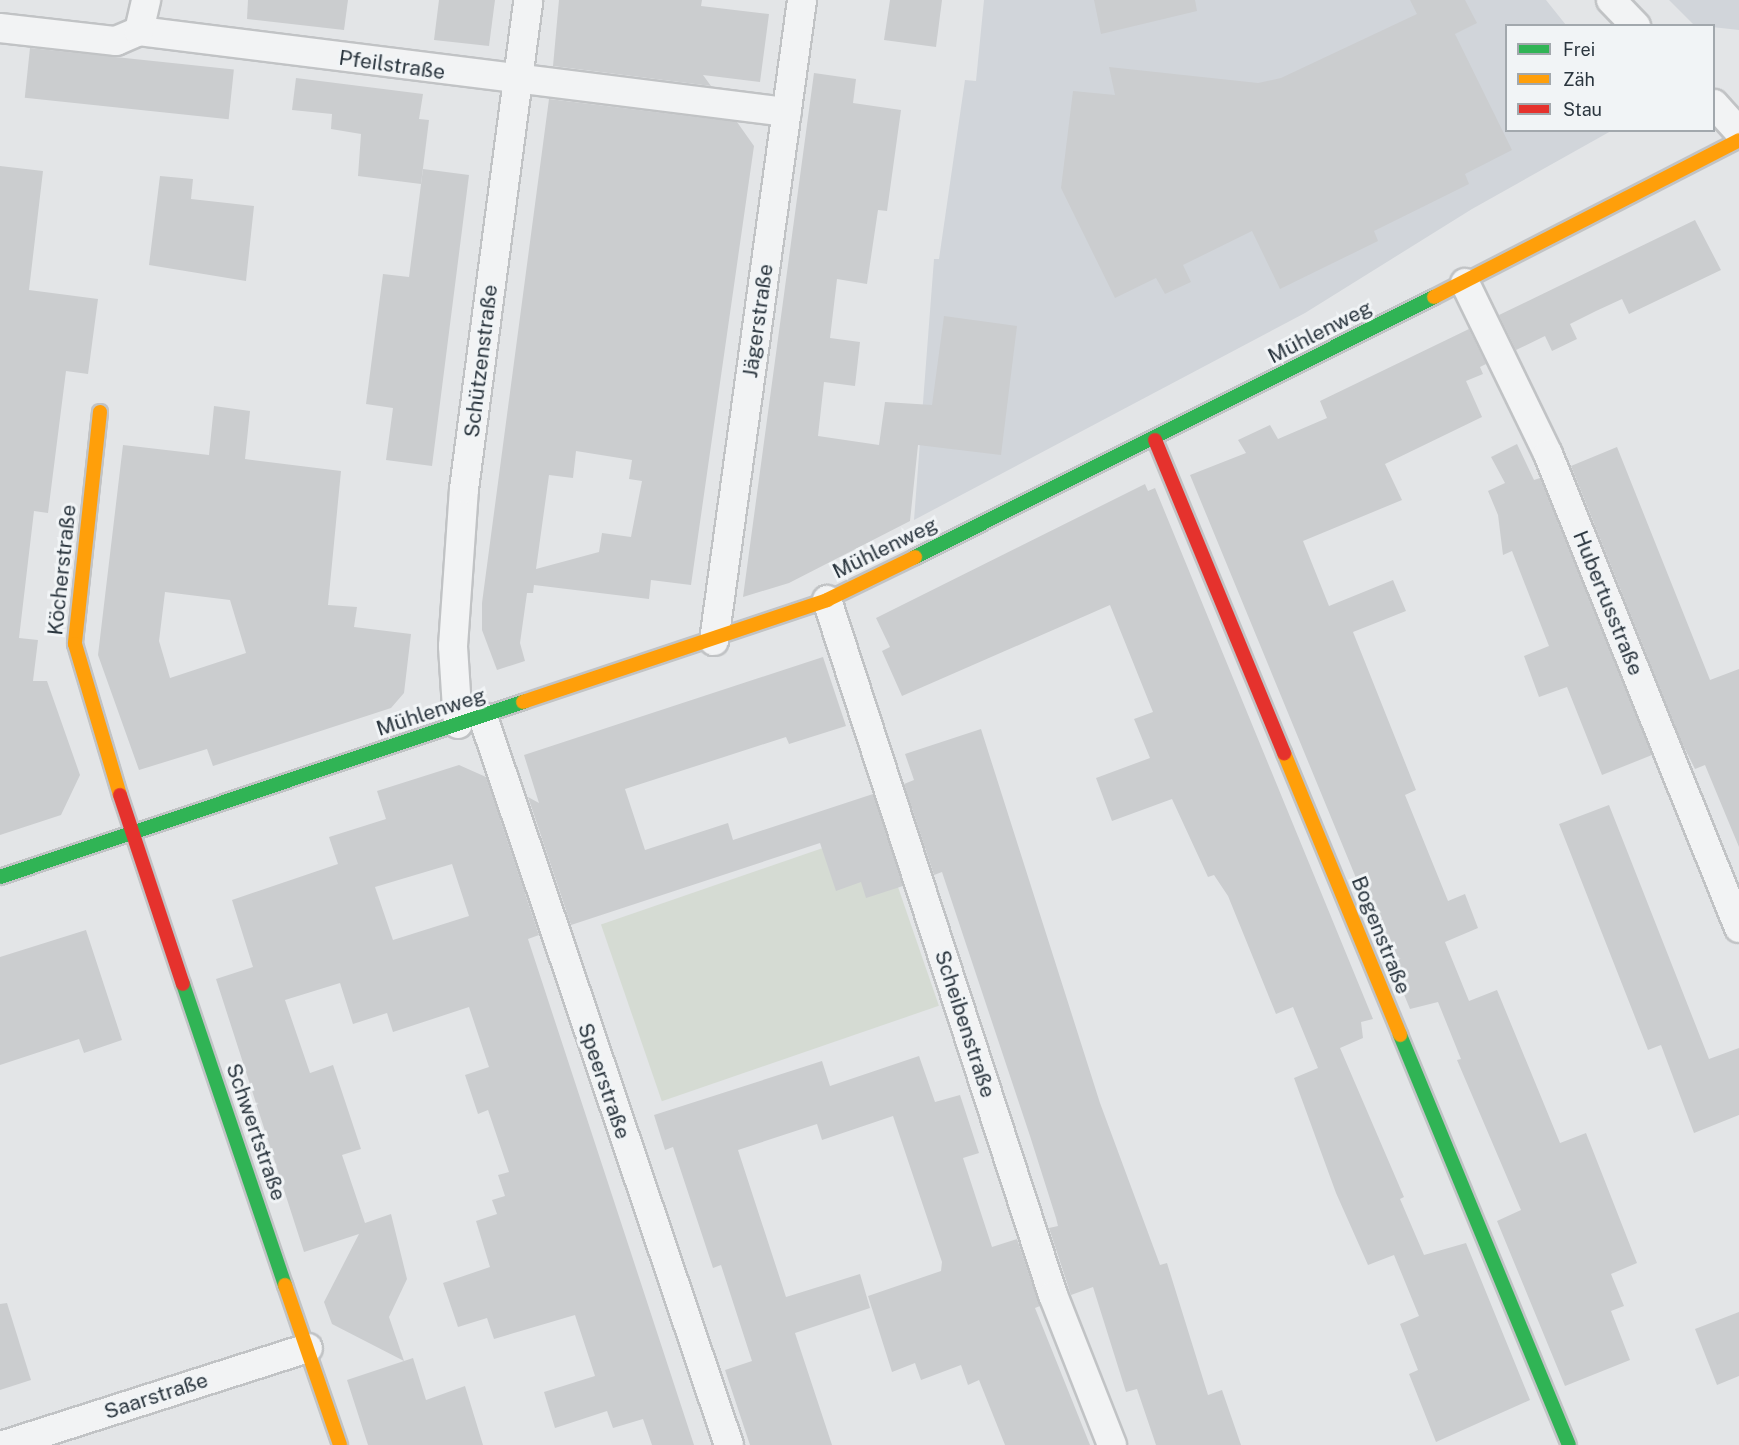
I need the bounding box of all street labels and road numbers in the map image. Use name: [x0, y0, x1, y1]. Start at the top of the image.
street label: Pfeilstraße: [337, 45, 447, 85]
street label: Jägerstraße: [738, 262, 778, 380]
street label: Schützenstraße: [459, 283, 503, 439]
street label: Mühlenweg: [1264, 295, 1376, 369]
street label: Köcherstraße: [43, 503, 81, 637]
street label: Mühlenweg: [828, 512, 942, 584]
street label: Hubertusstraße: [1567, 527, 1649, 679]
street label: Mühlenweg: [373, 682, 489, 742]
street label: Bogenstraße: [1346, 872, 1416, 998]
street label: Scheibenstraße: [929, 947, 1001, 1101]
street label: Speerstraße: [572, 1020, 636, 1142]
street label: Schwertstraße: [221, 1060, 291, 1204]
street label: Saarstraße: [101, 1367, 211, 1425]

